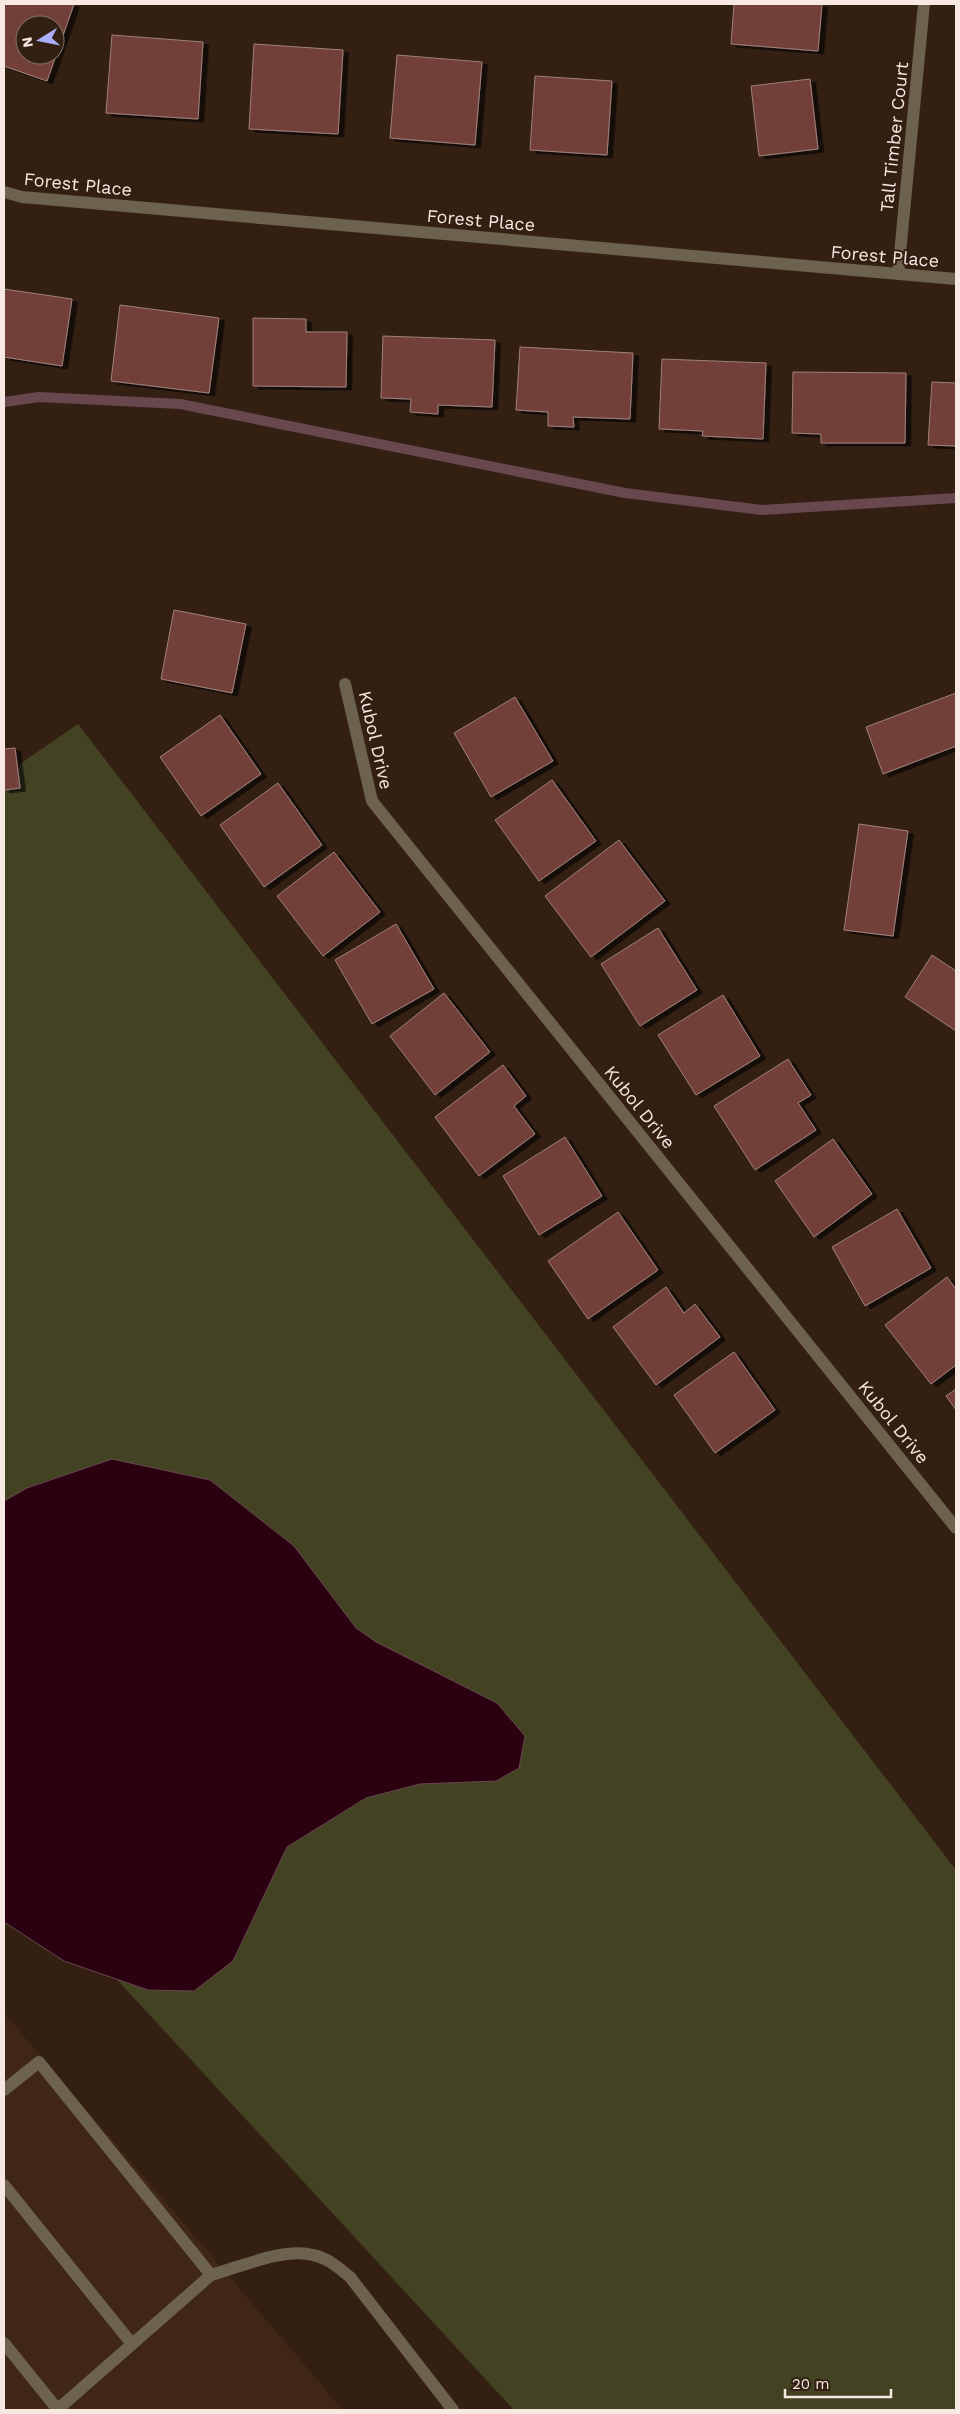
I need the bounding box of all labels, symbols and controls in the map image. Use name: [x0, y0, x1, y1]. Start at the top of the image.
north arrow: [15, 15, 65, 65]
text: N: [18, 36, 36, 49]
street label: Tall Timber Court: [876, 60, 912, 213]
street label: Forest Place: [23, 168, 133, 200]
street label: Forest Place: [426, 205, 536, 235]
street label: Forest Place: [830, 241, 940, 271]
street label: Kubol Drive: [354, 689, 398, 791]
street label: Kubol Drive: [600, 1061, 680, 1153]
street label: Kubol Drive: [854, 1376, 934, 1468]
scale bar: [785, 2366, 891, 2398]
text: 20 m: [792, 2375, 830, 2393]

